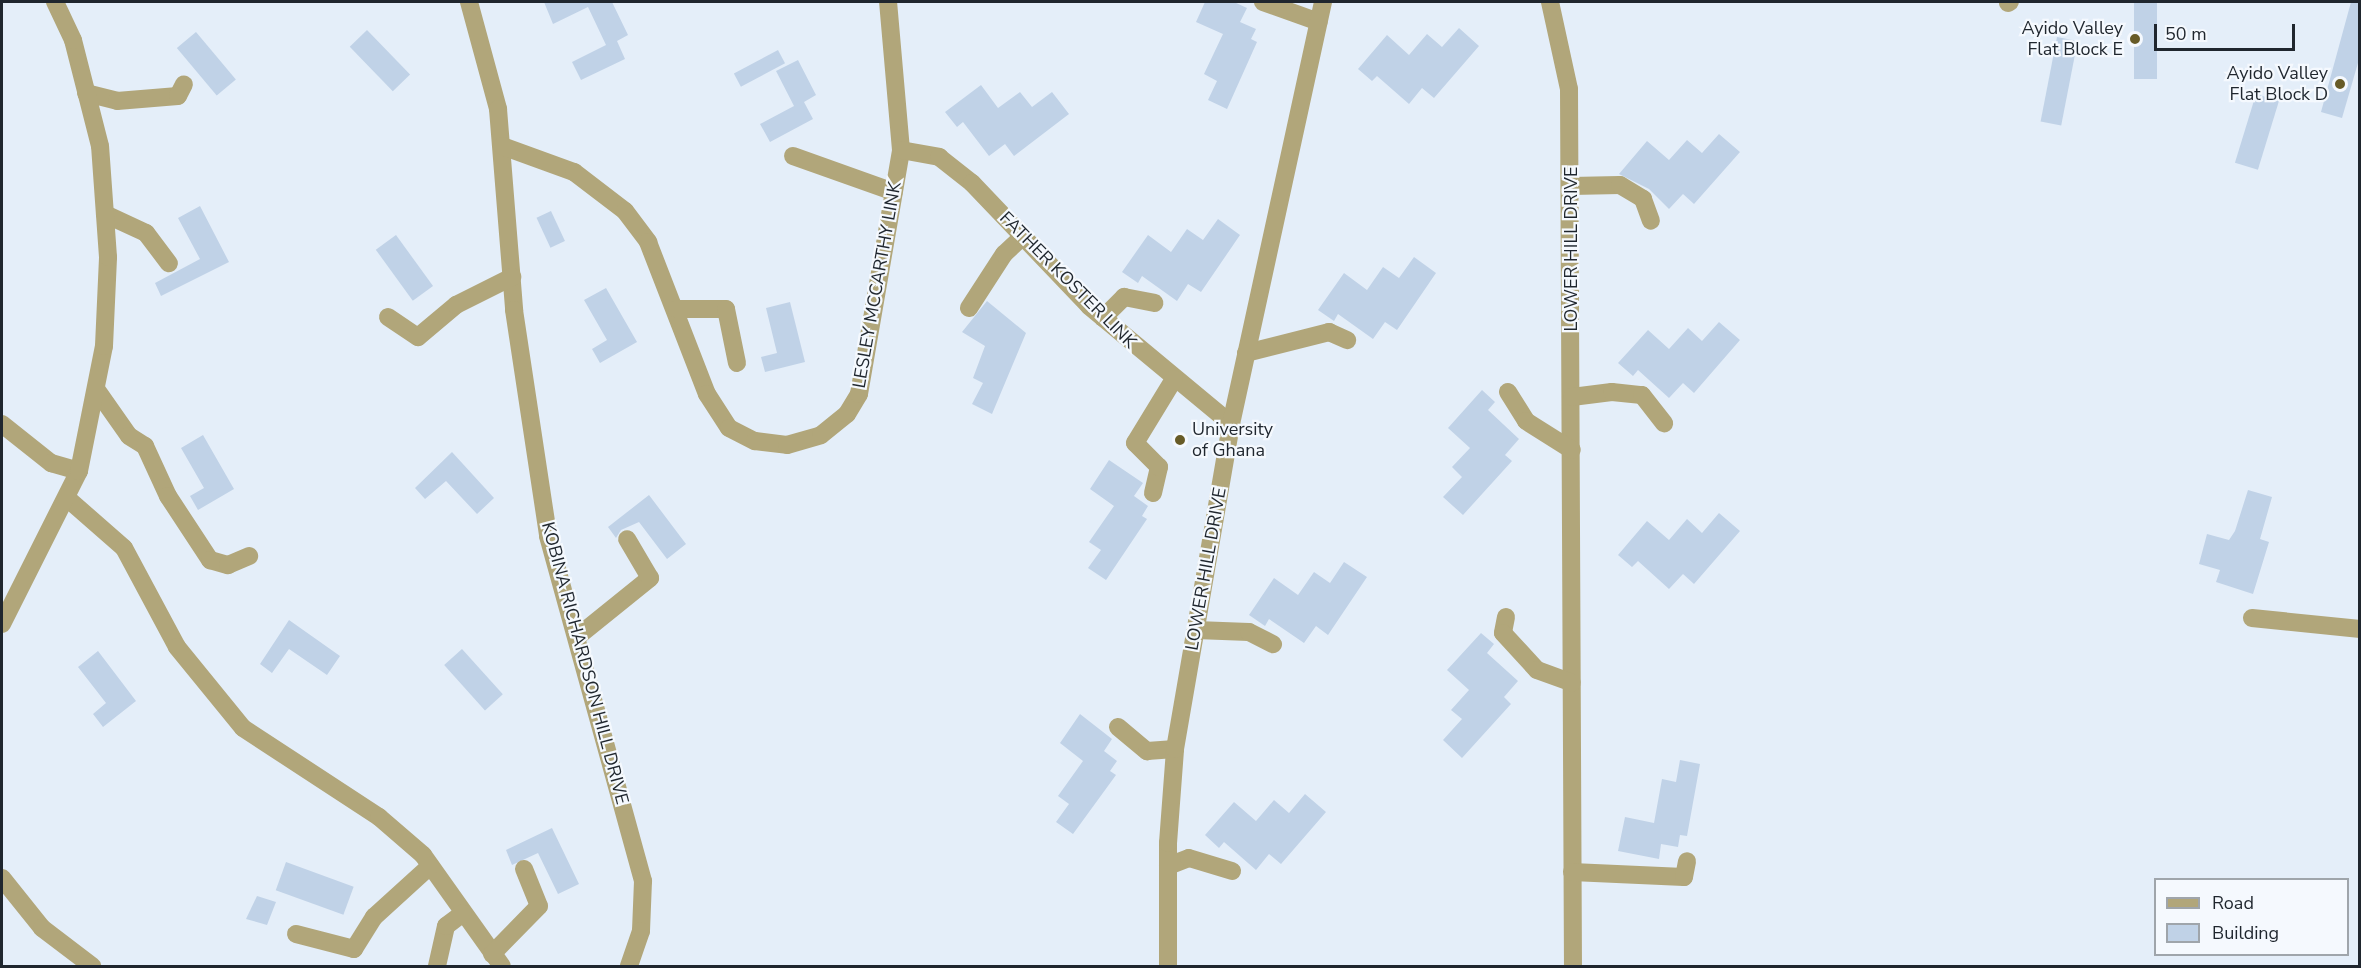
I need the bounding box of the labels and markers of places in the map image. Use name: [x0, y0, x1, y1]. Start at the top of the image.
place label: Ayido Valley Flat Block E: [2022, 18, 2123, 60]
marker: Ayido Valley Flat Block E: [2128, 32, 2142, 46]
place label: Ayido Valley Flat Block D: [2227, 63, 2328, 106]
marker: Ayido Valley Flat Block D: [2333, 77, 2347, 91]
place label: University of Ghana: [1192, 419, 1273, 462]
marker: University of Ghana: [1173, 433, 1187, 447]

